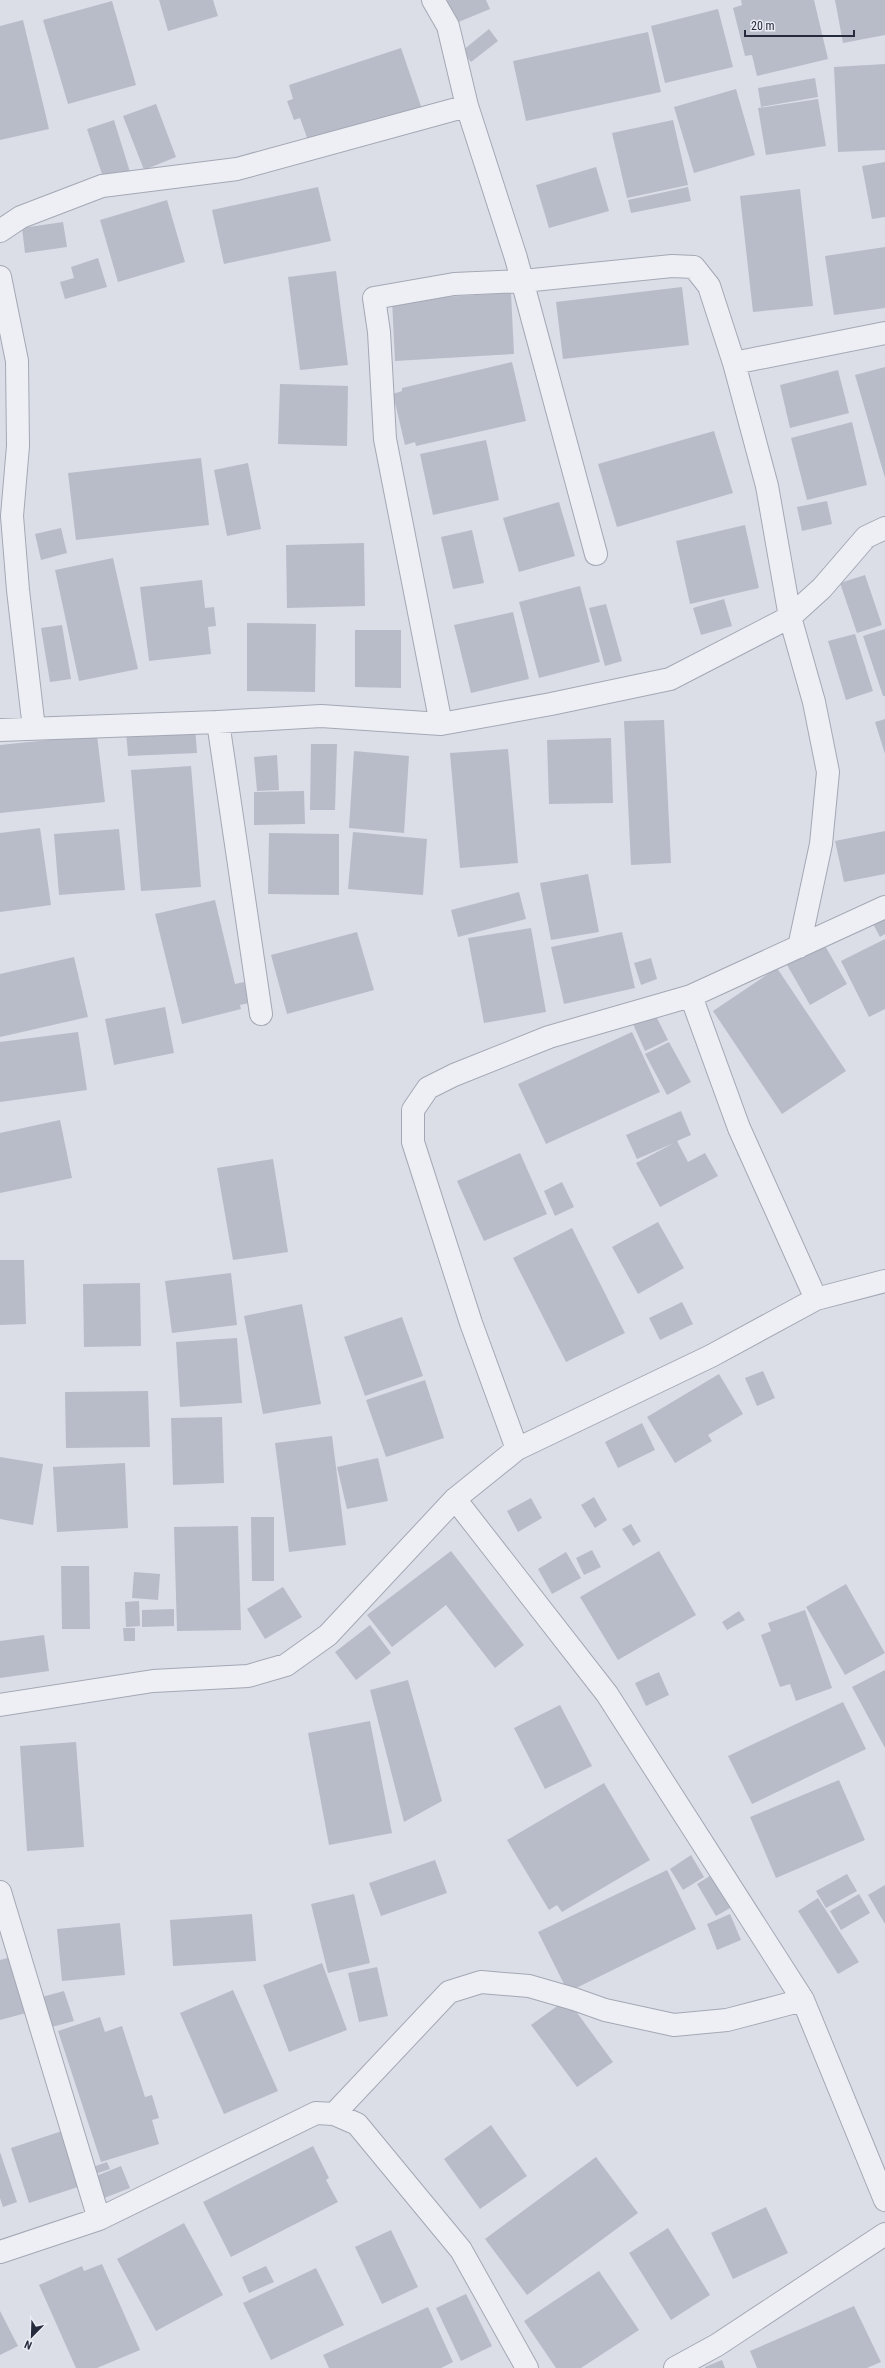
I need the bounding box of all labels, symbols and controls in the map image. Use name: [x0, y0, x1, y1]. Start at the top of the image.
scale bar: [745, 12, 854, 38]
text: 20 m: [751, 19, 775, 33]
north arrow: [12, 2316, 52, 2356]
text: N: [22, 2337, 34, 2352]

